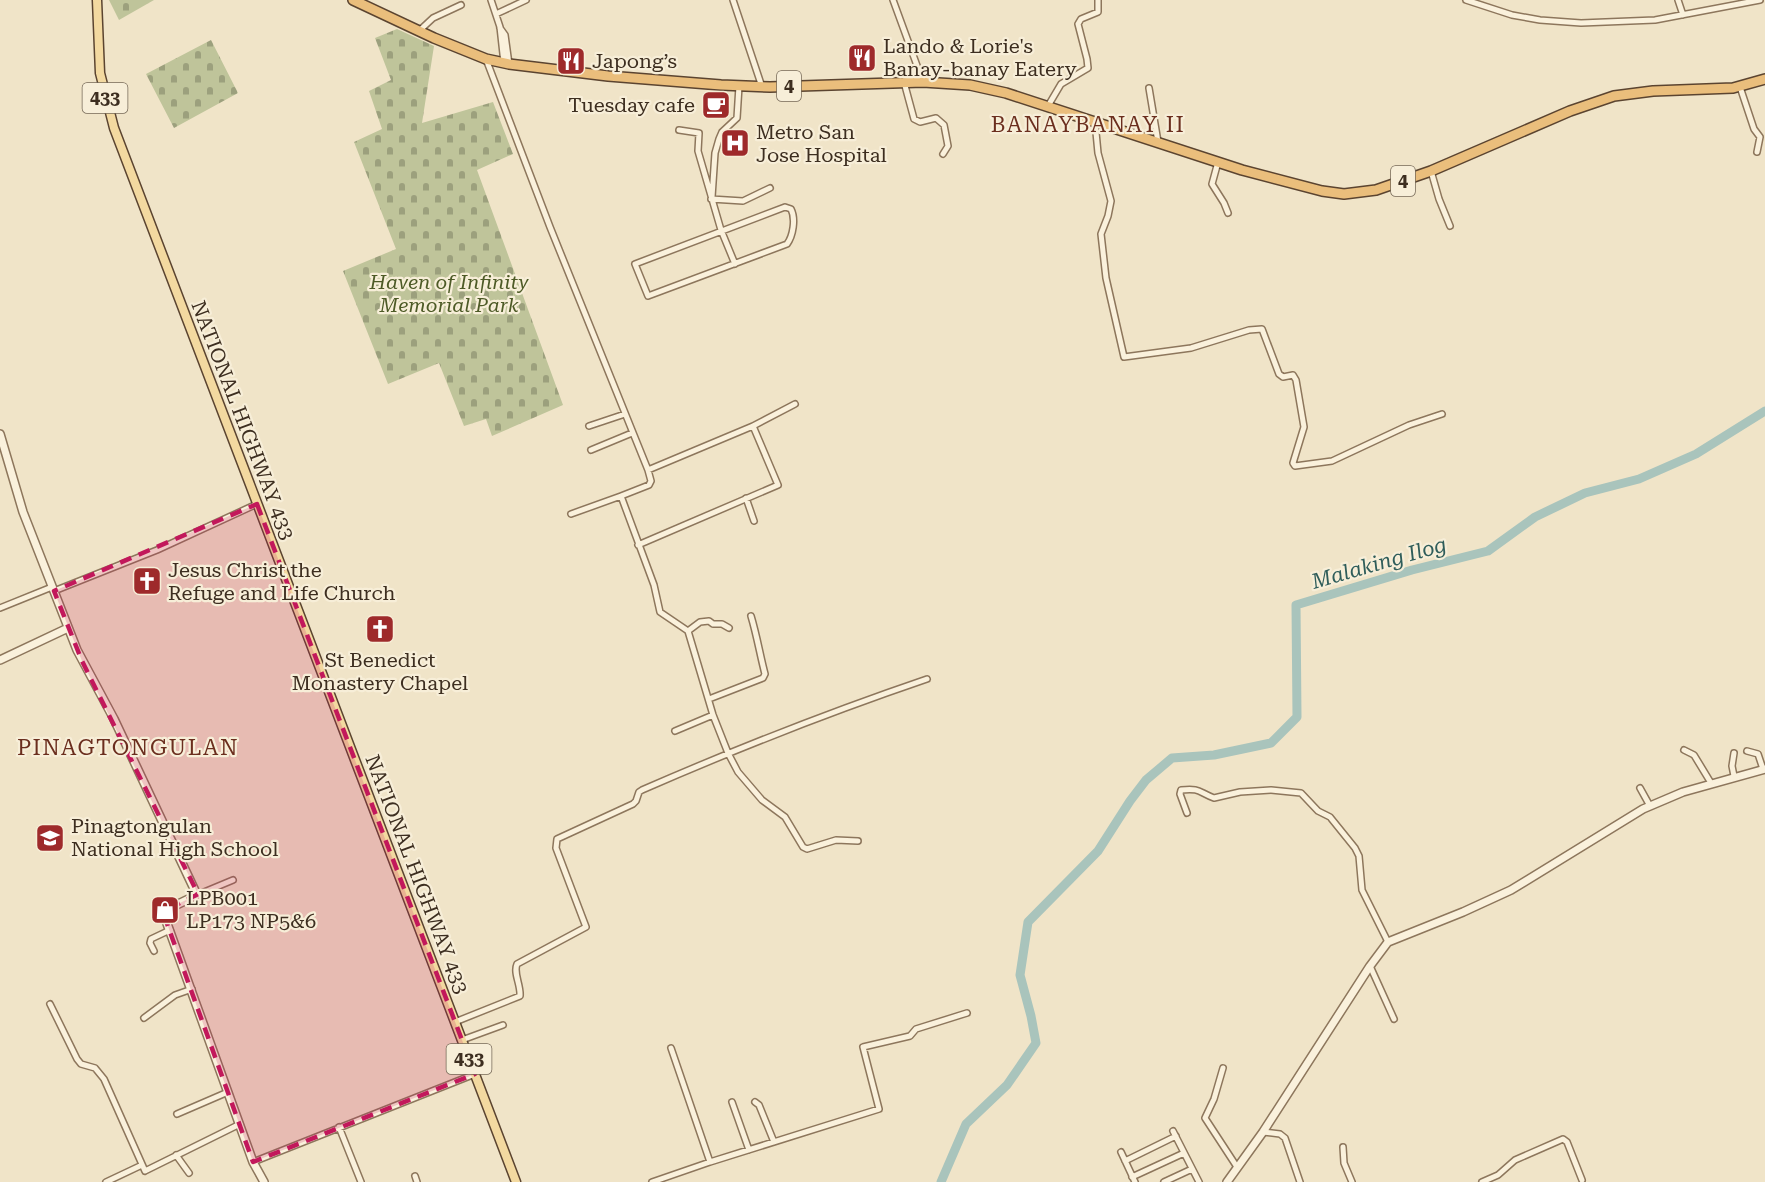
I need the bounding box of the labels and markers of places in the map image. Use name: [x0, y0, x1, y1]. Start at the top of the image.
place label: Lando & Lorie's Banay-banay Eatery: [883, 34, 1077, 81]
restaurant icon: Lando & Lorie's Banay-banay Eatery: [846, 42, 878, 74]
restaurant icon: Japong’s: [555, 45, 587, 77]
place label: Japong’s: [592, 49, 677, 73]
cafe icon: Tuesday cafe: [700, 89, 732, 121]
place label: Tuesday cafe: [568, 93, 695, 117]
place label: Metro San Jose Hospital: [756, 120, 887, 167]
hospital icon: Metro San Jose Hospital: [719, 127, 751, 159]
place label: Jesus Christ the Refuge and Life Church: [168, 558, 396, 605]
church icon: Jesus Christ the Refuge and Life Church: [131, 565, 163, 597]
church icon: St Benedict Monastery Chapel: [364, 613, 396, 645]
place label: St Benedict Monastery Chapel: [292, 648, 468, 695]
place label: Pinagtongulan National High School: [71, 814, 278, 861]
school or university icon: Pinagtongulan National High School: [34, 822, 66, 854]
place label: LPB001 LP173 NP5&6: [186, 886, 316, 933]
shop icon: LPB001 LP173 NP5&6: [149, 894, 181, 926]

